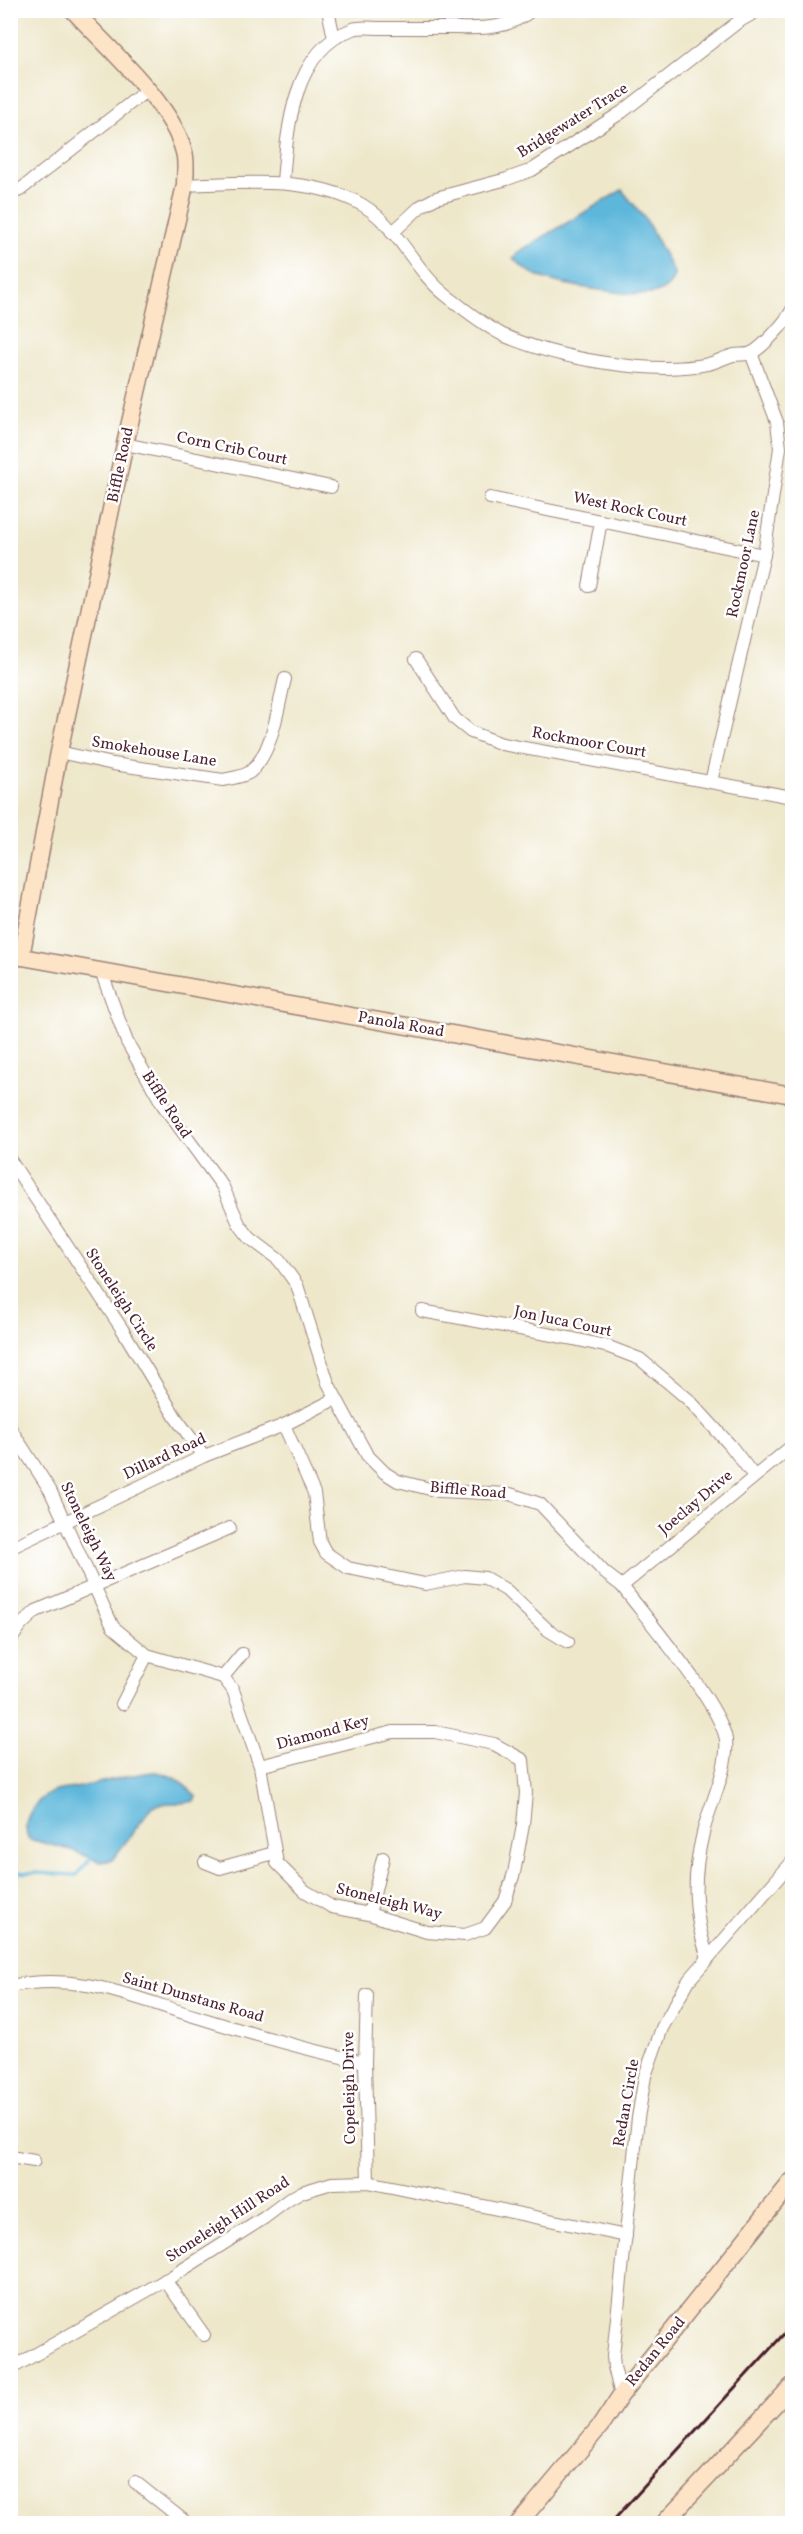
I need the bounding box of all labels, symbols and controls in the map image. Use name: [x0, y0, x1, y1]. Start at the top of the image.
street label: Bridgewater Trace: [513, 78, 633, 164]
street label: Biffle Road: [102, 425, 140, 505]
street label: Corn Crib Court: [175, 427, 290, 472]
street label: West Rock Court: [571, 487, 689, 533]
street label: Rockmoor Lane: [722, 508, 766, 620]
street label: Rockmoor Court: [530, 722, 648, 764]
street label: Smokehouse Lane: [90, 731, 218, 773]
street label: Panola Road: [356, 1007, 446, 1043]
street label: Biffle Road: [136, 1067, 196, 1143]
street label: Stoneleigh Circle: [79, 1244, 163, 1356]
street label: Jon Juca Court: [512, 1301, 614, 1343]
street label: Dillard Road: [120, 1428, 210, 1486]
street label: Joeclay Drive: [654, 1465, 738, 1541]
street label: Biffle Road: [429, 1477, 507, 1505]
street label: Stoneleigh Way: [54, 1478, 122, 1586]
street label: Diamond Key: [274, 1710, 372, 1756]
street label: Stoneleigh Way: [334, 1878, 445, 1926]
street label: Saint Dunstans Road: [120, 1967, 266, 2029]
street label: Copeleigh Drive: [338, 2031, 362, 2145]
street label: Redan Circle: [608, 2057, 646, 2149]
street label: Stoneleigh Hill Road: [162, 2172, 294, 2268]
street label: Redan Road: [621, 2312, 691, 2392]

